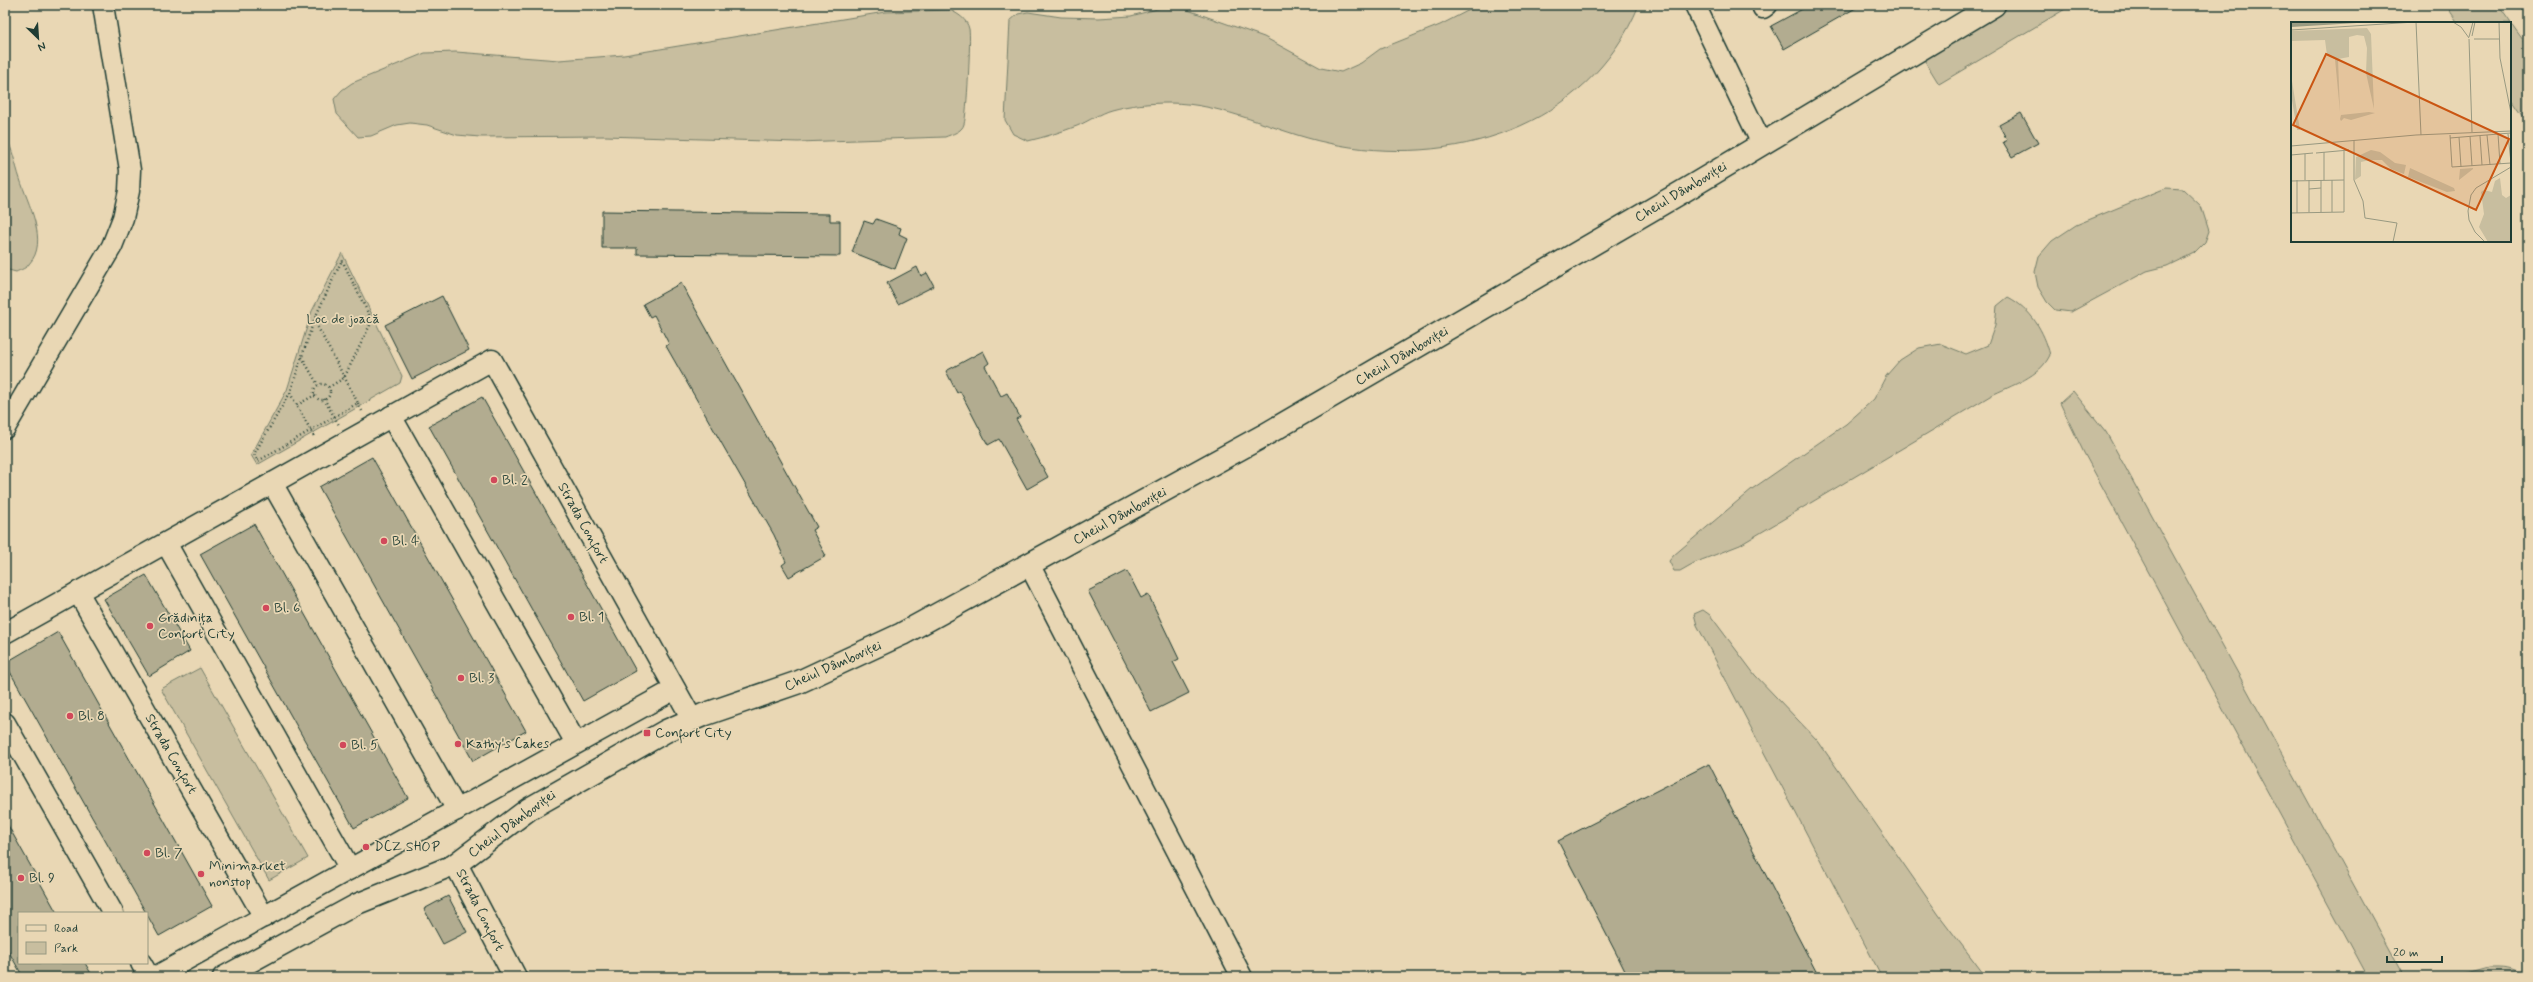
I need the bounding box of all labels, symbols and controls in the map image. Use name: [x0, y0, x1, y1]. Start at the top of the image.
north arrow: [18, 18, 58, 58]
inset map: [2291, 22, 2511, 242]
text: N: [36, 38, 48, 54]
street label: Cheiul Dâmboviței: [1632, 157, 1731, 227]
park label: Loc de joacă: [306, 310, 380, 328]
street label: Cheiul Dâmboviței: [1352, 322, 1452, 390]
place label: Bl. 2: [502, 471, 528, 489]
marker: Bl. 2: [489, 475, 499, 485]
street label: Strada Confort: [552, 479, 613, 568]
street label: Cheiul Dâmboviței: [1070, 483, 1170, 549]
place label: Bl. 4: [392, 532, 419, 550]
marker: Bl. 4: [379, 536, 389, 546]
place label: Bl. 6: [274, 599, 300, 617]
marker: Bl. 6: [261, 603, 271, 613]
place label: Bl. 1: [579, 608, 604, 626]
place label: Grădinița Confort City: [158, 609, 235, 645]
marker: Bl. 1: [566, 612, 576, 622]
marker: Grădinița Confort City: [145, 621, 155, 631]
street label: Cheiul Dâmboviței: [782, 636, 885, 695]
place label: Bl. 3: [469, 669, 494, 687]
marker: Bl. 3: [456, 673, 466, 683]
place label: Bl. 8: [78, 707, 105, 725]
marker: Bl. 8: [65, 711, 75, 721]
street label: Strada Confort: [139, 711, 201, 798]
place label: Confort City: [655, 724, 732, 744]
marker: Confort City: [642, 728, 652, 738]
place label: Kathy's Cakes: [466, 735, 549, 753]
place label: Bl. 5: [351, 736, 378, 754]
marker: Kathy's Cakes: [453, 739, 463, 749]
marker: Bl. 5: [338, 740, 348, 750]
street label: Cheiul Dâmboviței: [464, 786, 560, 862]
place label: DCZ SHOP: [374, 838, 440, 856]
marker: DCZ SHOP: [361, 842, 371, 852]
place label: Bl. 7: [155, 844, 183, 862]
marker: Bl. 7: [142, 848, 152, 858]
place label: Minimarket nonstop: [209, 857, 286, 891]
street label: Strada Confort: [450, 866, 508, 955]
place label: Bl. 9: [29, 869, 55, 887]
marker: Minimarket nonstop: [196, 869, 206, 879]
marker: Bl. 9: [16, 873, 26, 883]
legend: [18, 912, 148, 964]
text: Road: [54, 921, 78, 937]
scale bar: [2387, 938, 2442, 964]
text: Park: [54, 941, 78, 957]
text: 20 m: [2393, 945, 2419, 961]

